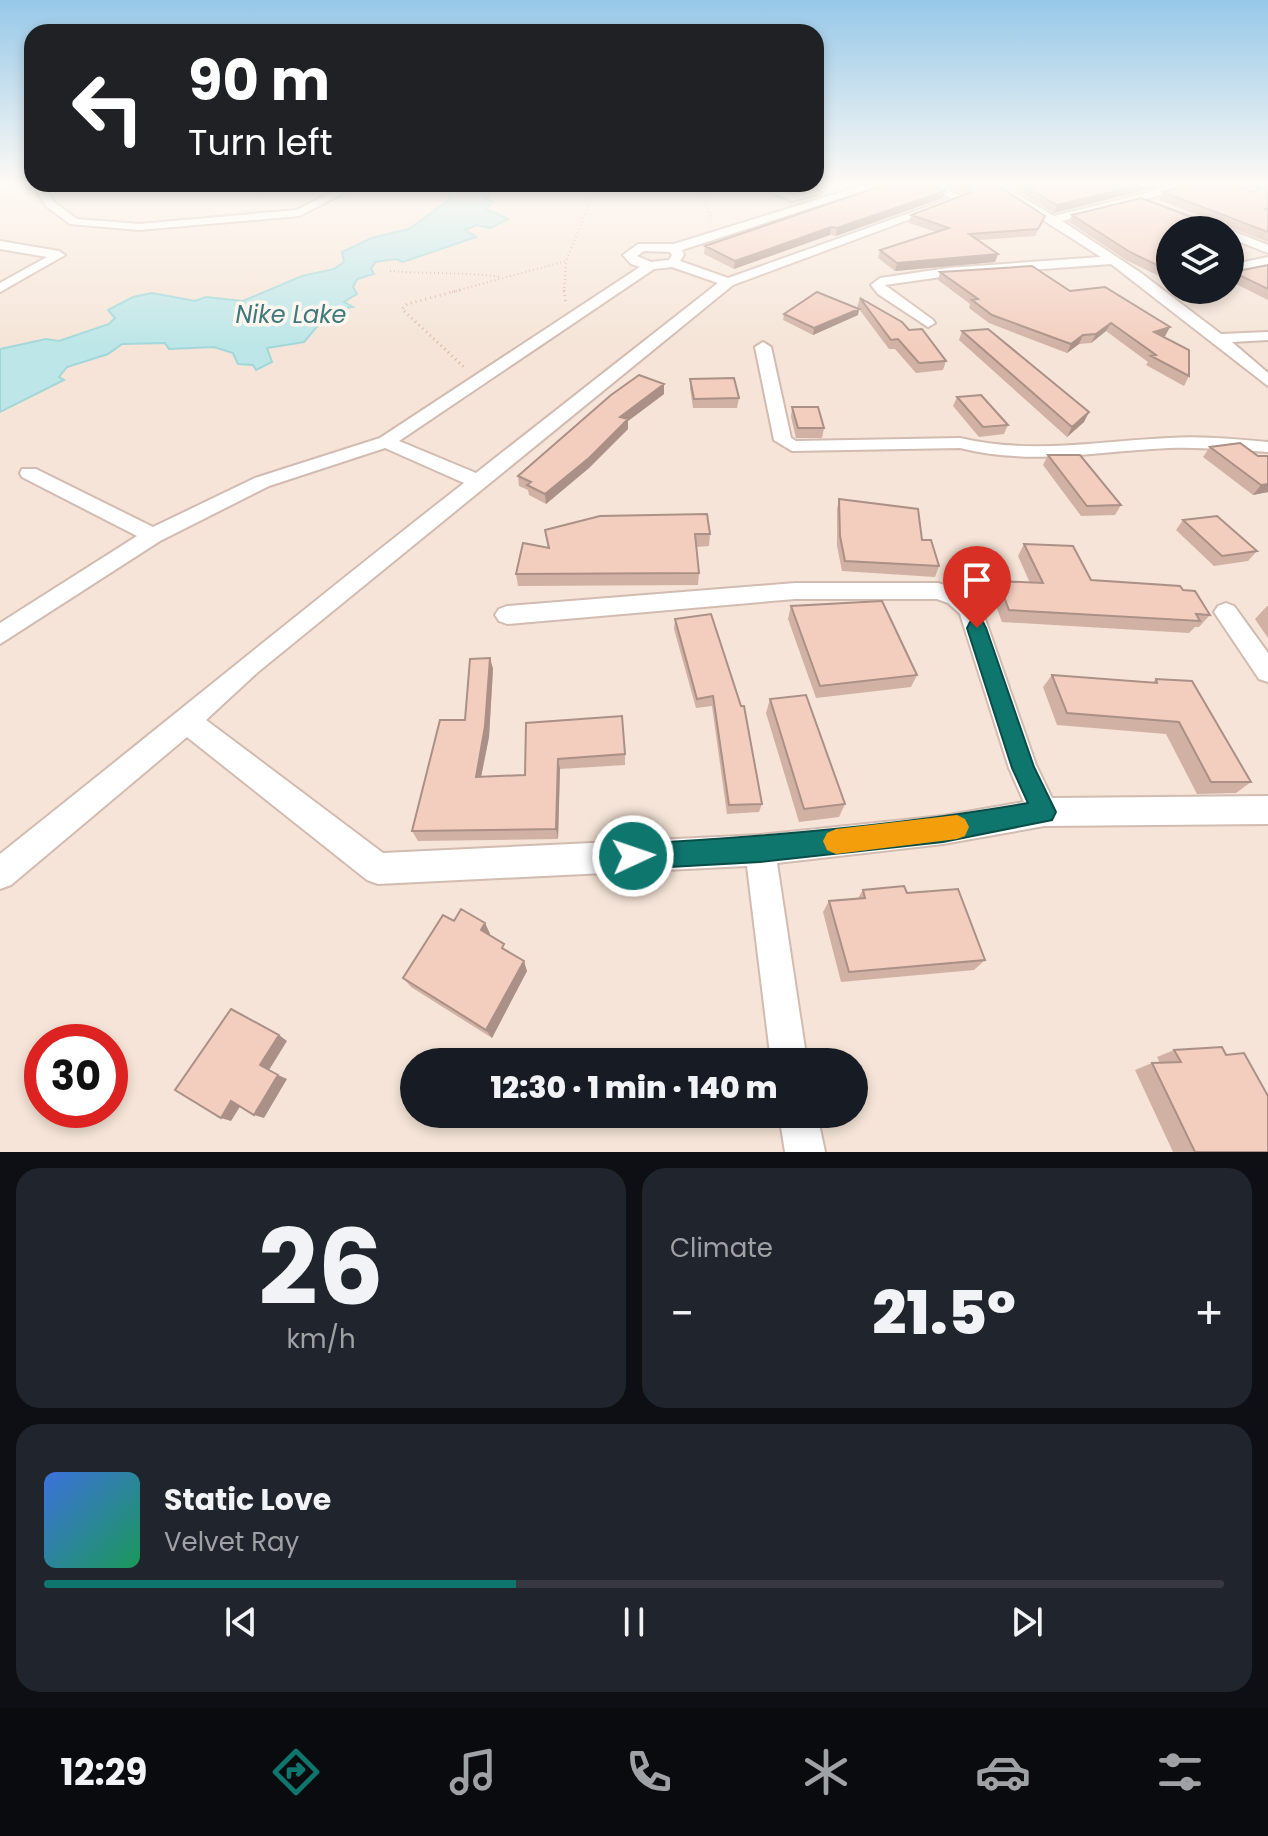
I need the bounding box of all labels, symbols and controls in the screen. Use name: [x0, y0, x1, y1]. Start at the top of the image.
text: 90 m: [188, 41, 330, 120]
icon: left: [56, 56, 160, 160]
text: Turn left: [188, 117, 333, 168]
map controls: [1156, 216, 1244, 304]
button: layers: [1156, 216, 1244, 304]
water label: Nike Lake: [236, 298, 347, 331]
pin: [943, 546, 1011, 628]
icon: arrive: [955, 558, 999, 602]
position arrow: [591, 814, 675, 898]
speed limit sign: 30: [24, 1024, 128, 1128]
text: 12:30 · 1 min · 140 m: [490, 1066, 778, 1109]
text: 26: [258, 1195, 384, 1340]
text: Climate: [670, 1230, 773, 1266]
text: 21.5°: [872, 1271, 1016, 1355]
text: −: [670, 1283, 694, 1344]
text: +: [1194, 1283, 1224, 1344]
text: km/h: [286, 1321, 356, 1357]
text: Static Love: [164, 1478, 331, 1521]
text: Velvet Ray: [164, 1524, 299, 1560]
icon: previous: [219, 1600, 263, 1644]
icon: pause: [612, 1600, 656, 1644]
icon: next: [1005, 1600, 1049, 1644]
icon: directions: [268, 1744, 324, 1800]
icon: music: [445, 1744, 501, 1800]
icon: phone: [621, 1744, 677, 1800]
icon: climate: [798, 1744, 854, 1800]
icon: car: [975, 1744, 1031, 1800]
icon: filters: [1152, 1744, 1208, 1800]
text: 12:29: [60, 1747, 147, 1798]

